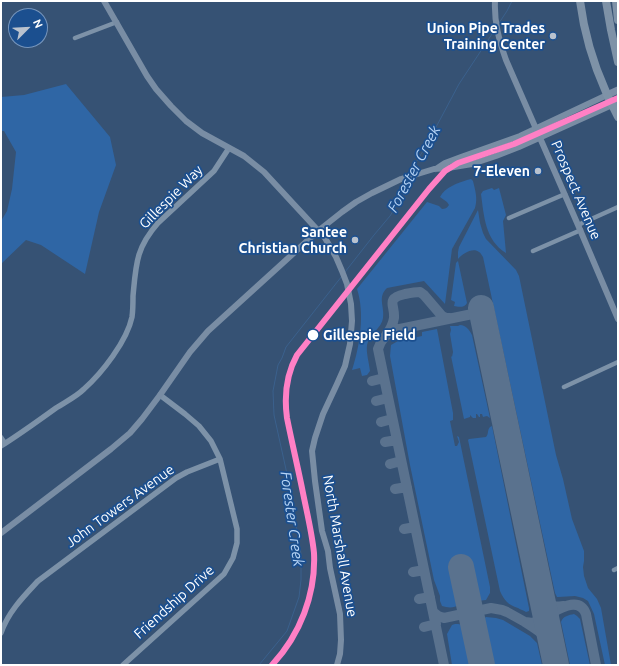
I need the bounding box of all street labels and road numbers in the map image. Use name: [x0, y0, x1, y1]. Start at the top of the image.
street label: Prospect Avenue: [548, 138, 604, 242]
street label: Gillespie Way: [136, 162, 206, 232]
street label: John Towers Avenue: [63, 461, 177, 551]
street label: North Marshall Avenue: [319, 474, 361, 618]
street label: Friendship Drive: [131, 562, 217, 642]

